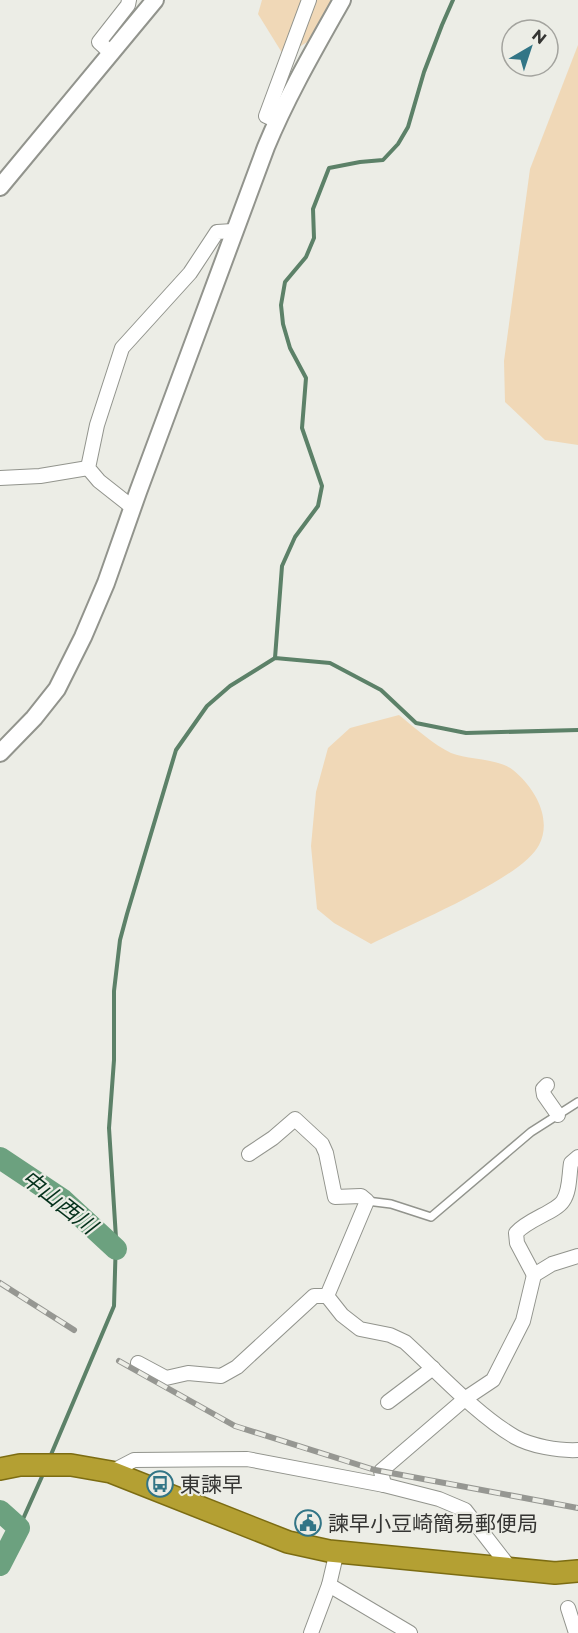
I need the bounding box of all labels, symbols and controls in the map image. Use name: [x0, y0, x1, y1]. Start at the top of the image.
north arrow: [500, 18, 560, 78]
text: N: [528, 25, 550, 48]
water label: 中山西川: [16, 1164, 104, 1241]
bus stop icon: 東諫早: [145, 1469, 175, 1499]
place label: 東諫早: [180, 1472, 243, 1497]
public building icon: 諫早小豆崎簡易郵便局: [293, 1508, 323, 1538]
place label: 諫早小豆崎簡易郵便局: [328, 1511, 538, 1536]

